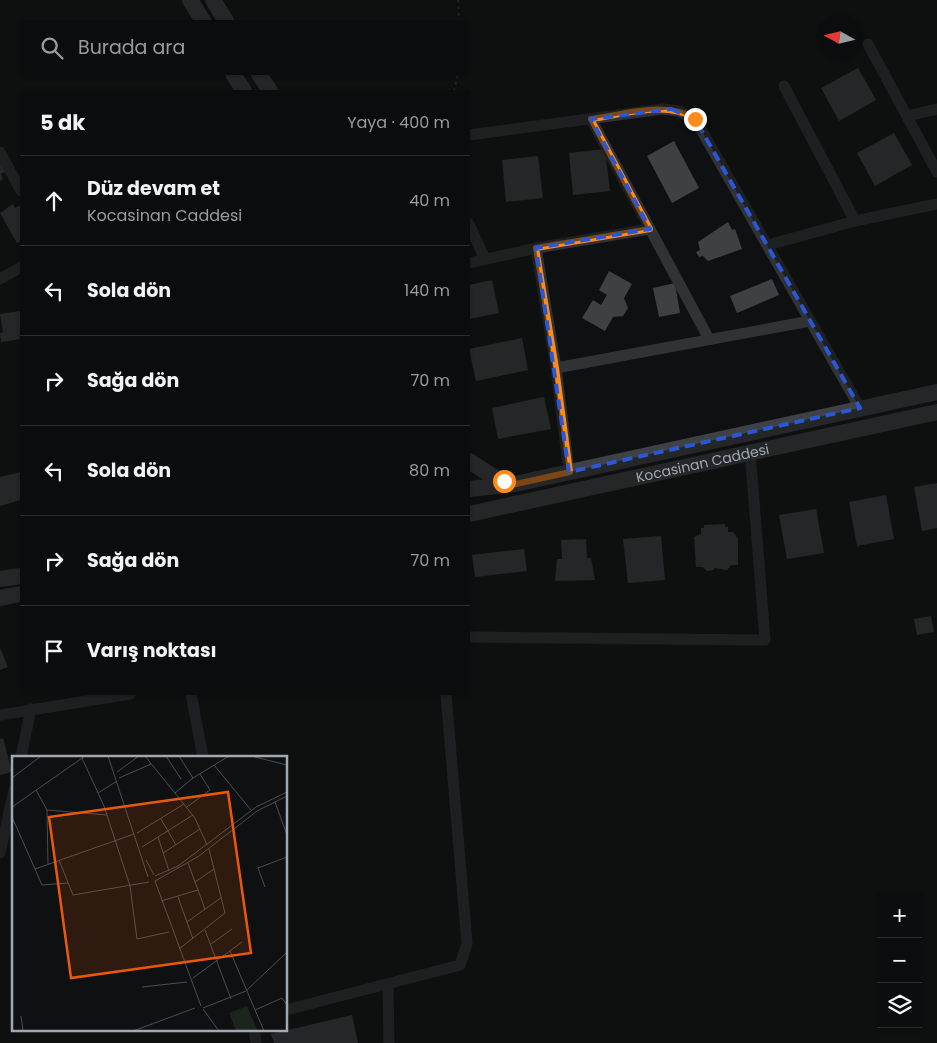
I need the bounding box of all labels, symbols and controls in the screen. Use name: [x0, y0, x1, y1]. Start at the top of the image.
north arrow: [817, 15, 862, 60]
search box: [20, 20, 470, 75]
icon: search: [38, 34, 66, 62]
text: Burada ara: [78, 34, 185, 61]
text: 5 dk: [40, 108, 85, 137]
route end: [684, 108, 707, 131]
text: Yaya · 400 m: [347, 111, 450, 134]
text: Düz devam et: [87, 175, 220, 202]
icon: ahead: [40, 187, 68, 215]
text: 40 m: [409, 189, 450, 212]
text: Kocasinan Caddesi: [87, 204, 242, 227]
icon: left: [40, 277, 68, 305]
text: Sola dön: [87, 277, 171, 304]
text: 140 m: [404, 279, 450, 302]
icon: right: [40, 367, 68, 395]
text: Sağa dön: [87, 367, 179, 394]
text: 70 m: [410, 369, 450, 392]
street label: Kocasinan Caddesi: [634, 439, 771, 487]
icon: left: [40, 457, 68, 485]
text: Sola dön: [87, 457, 171, 484]
text: 80 m: [409, 459, 450, 482]
route start: [493, 470, 516, 493]
icon: right: [40, 547, 68, 575]
text: Sağa dön: [87, 547, 179, 574]
text: 70 m: [410, 549, 450, 572]
icon: arrive: [40, 637, 68, 665]
text: Varış noktası: [87, 637, 217, 664]
inset map: [12, 756, 288, 1030]
map controls: [877, 893, 922, 1028]
button: +: [877, 893, 922, 938]
button: −: [877, 938, 922, 983]
button: layers: [877, 983, 922, 1028]

